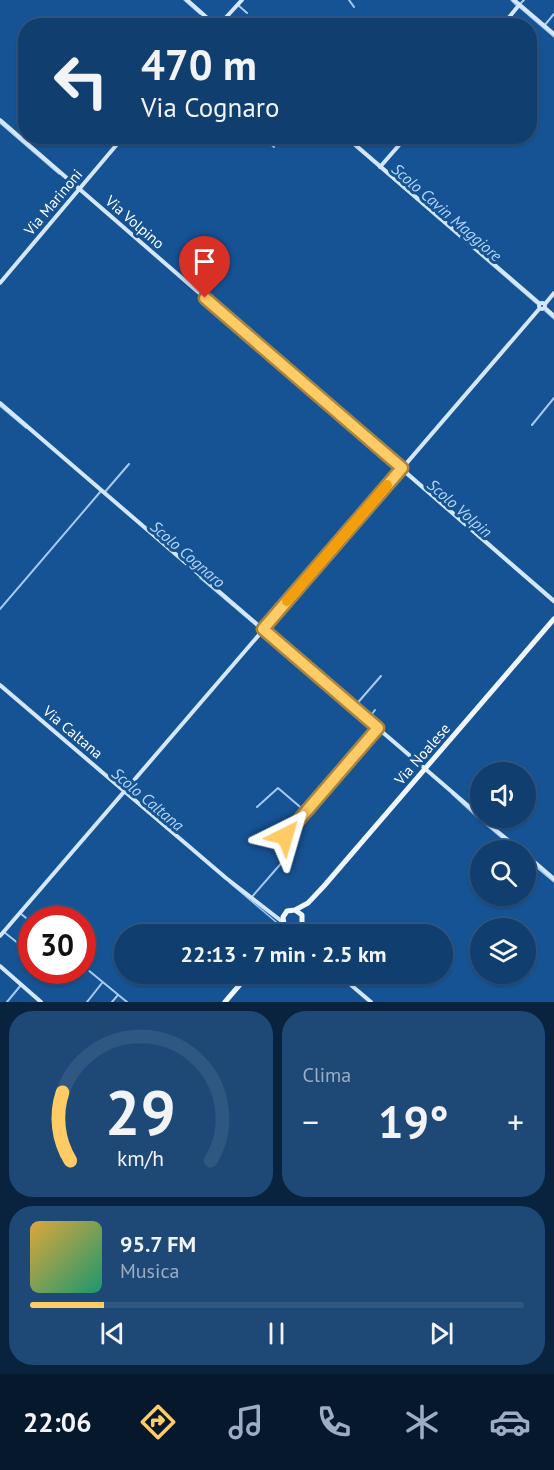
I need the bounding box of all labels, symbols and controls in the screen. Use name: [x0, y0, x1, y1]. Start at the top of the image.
text: 470 m: [141, 37, 257, 92]
icon: left: [42, 42, 120, 120]
text: Via Cognaro: [141, 90, 279, 124]
water label: Scolo Cavin Maggiore: [388, 159, 507, 266]
street label: Via Marinoni: [19, 165, 86, 240]
street label: Via Volpino: [101, 191, 168, 253]
pin: [179, 236, 230, 298]
icon: arrive: [188, 245, 221, 278]
water label: Scolo Volpin: [423, 474, 497, 542]
water label: Scolo Cognaro: [147, 516, 229, 592]
street label: Via Caltana: [38, 701, 107, 763]
street label: Via Noalese: [389, 719, 454, 789]
map controls: [470, 762, 536, 984]
button: sound: [470, 762, 536, 828]
water label: Scolo Caltana: [108, 763, 188, 835]
position arrow: [253, 804, 317, 868]
button: search: [470, 840, 536, 906]
speed limit sign: 30: [18, 906, 96, 984]
button: layers: [470, 918, 536, 984]
text: 22:13 · 7 min · 2.5 km: [180, 940, 387, 968]
text: Clima: [303, 1062, 351, 1088]
text: 29: [105, 1071, 176, 1152]
text: 19°: [378, 1092, 449, 1150]
text: −: [303, 1100, 319, 1143]
text: +: [507, 1100, 524, 1143]
text: km/h: [117, 1144, 164, 1172]
text: 95.7 FM: [120, 1230, 196, 1258]
text: Musica: [120, 1258, 179, 1284]
icon: previous: [96, 1317, 129, 1350]
icon: pause: [260, 1317, 293, 1350]
icon: next: [425, 1317, 458, 1350]
icon: directions: [137, 1401, 179, 1443]
icon: music: [225, 1401, 267, 1443]
icon: phone: [313, 1401, 355, 1443]
icon: climate: [401, 1401, 443, 1443]
icon: car: [489, 1401, 531, 1443]
text: 22:06: [23, 1405, 91, 1439]

